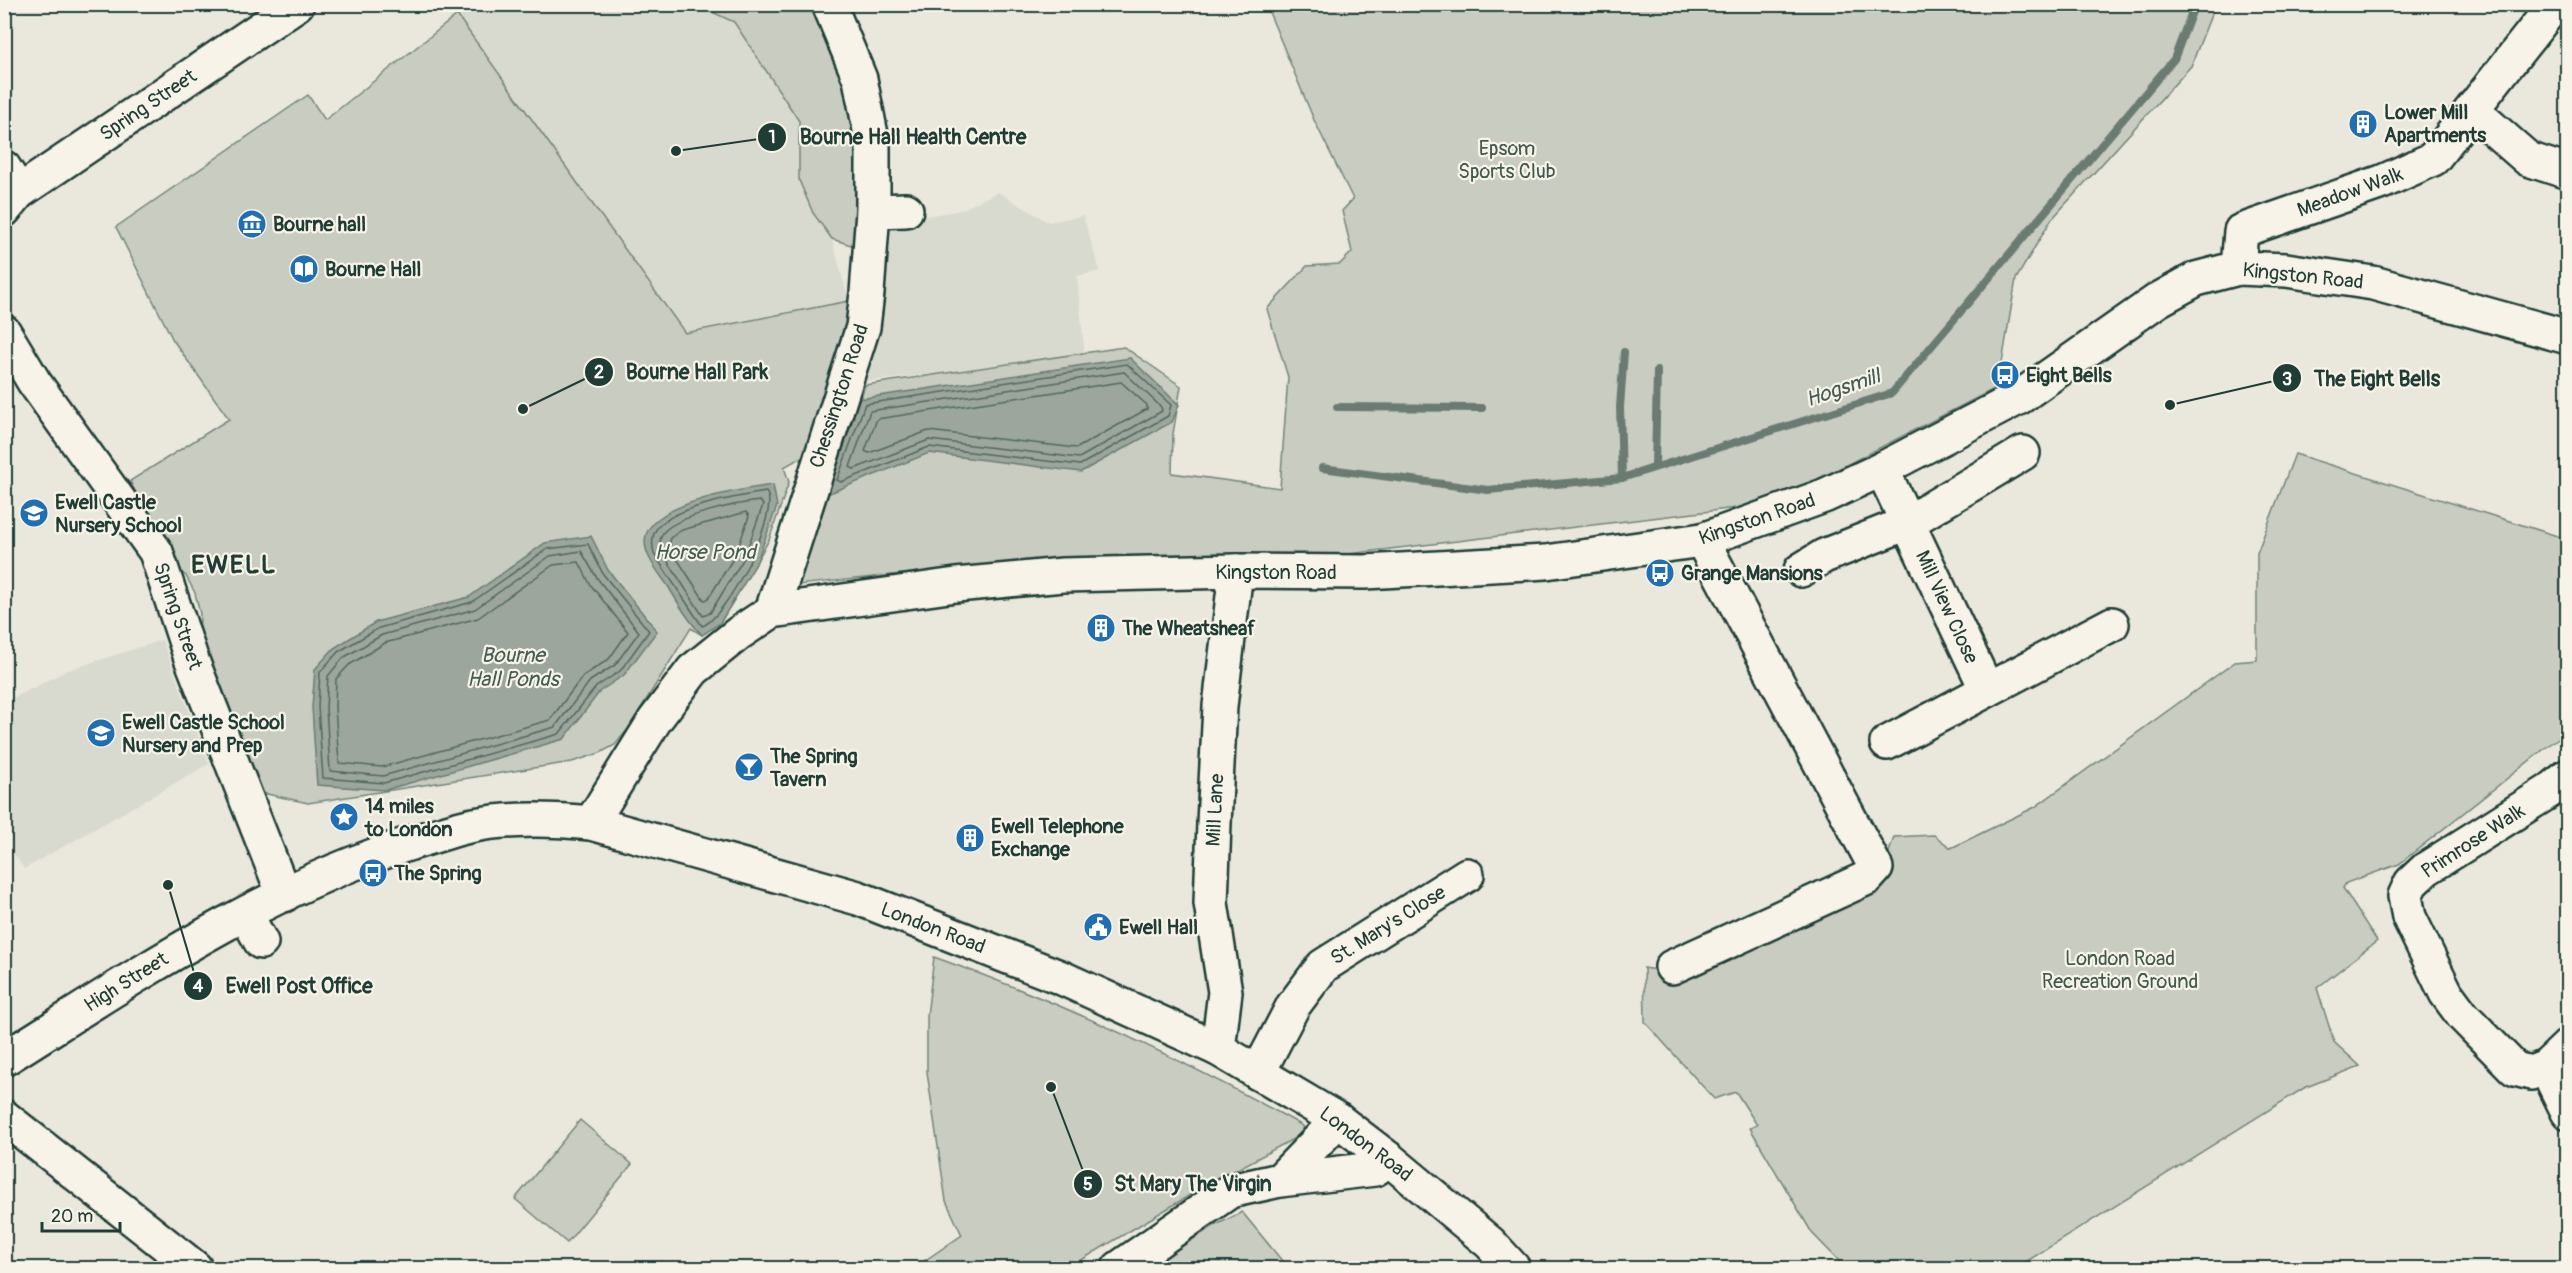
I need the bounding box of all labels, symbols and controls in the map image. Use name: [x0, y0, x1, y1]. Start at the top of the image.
street label: Spring Street: [95, 63, 202, 147]
place label: Lower Mill Apartments: [2384, 100, 2486, 148]
building icon: Lower Mill Apartments: [2347, 108, 2379, 140]
callout: Bourne Hall Health Centre: [757, 118, 1038, 157]
text: Bourne Hall Health Centre: [800, 124, 1027, 151]
text: 1: [768, 126, 776, 149]
park label: Epsom Sports Club: [1458, 136, 1556, 184]
street label: Meadow Walk: [2294, 161, 2407, 223]
museum icon: Bourne hall: [236, 208, 268, 240]
place label: Bourne hall: [273, 212, 366, 237]
library icon: Bourne Hall: [288, 253, 320, 285]
place label: Bourne Hall: [325, 257, 421, 282]
street label: Kingston Road: [2241, 257, 2365, 295]
street label: Chessington Road: [804, 321, 874, 471]
callout: Bourne Hall Park: [584, 352, 780, 391]
text: Bourne Hall Park: [626, 359, 768, 386]
bus stop icon: Eight Bells: [1989, 359, 2021, 391]
callout: The Eight Bells: [2272, 359, 2452, 398]
text: 2: [594, 361, 604, 384]
water label: Hogsmill: [1802, 362, 1886, 413]
place label: Eight Bells: [2026, 363, 2112, 388]
text: The Eight Bells: [2313, 366, 2441, 393]
text: 3: [2282, 368, 2292, 391]
street label: Kingston Road: [1696, 487, 1818, 551]
place label: Ewell Castle Nursery School: [55, 490, 182, 538]
school or university icon: Ewell Castle Nursery School: [18, 497, 50, 529]
water label: Horse Pond: [654, 539, 758, 566]
street label: Mill View Close: [1910, 547, 1984, 668]
district label: EWELL: [191, 549, 277, 581]
bus stop icon: Grange Mansions: [1644, 557, 1676, 589]
street label: Spring Street: [148, 559, 208, 674]
street label: Kingston Road: [1215, 560, 1337, 585]
place label: Grange Mansions: [1681, 561, 1823, 586]
building icon: The Wheatsheaf: [1085, 612, 1117, 644]
place label: The Wheatsheaf: [1121, 616, 1256, 641]
water label: Bourne Hall Ponds: [467, 642, 562, 693]
place label: Ewell Castle School Nursery and Prep: [122, 710, 285, 758]
school or university icon: Ewell Castle School Nursery and Prep: [85, 717, 117, 749]
place label: The Spring Tavern: [769, 744, 858, 792]
bar icon: The Spring Tavern: [733, 751, 765, 783]
street label: Mill Lane: [1201, 773, 1229, 847]
place label: 14 miles to London: [364, 794, 453, 842]
street label: Primrose Walk: [2416, 798, 2530, 884]
place icon: 14 miles to London: [328, 801, 360, 833]
place label: Ewell Telephone Exchange: [991, 814, 1125, 862]
building icon: Ewell Telephone Exchange: [954, 822, 986, 854]
bus stop icon: The Spring: [357, 857, 389, 889]
place label: The Spring: [393, 861, 482, 886]
street label: St. Mary's Close: [1326, 880, 1450, 970]
street label: London Road: [877, 897, 989, 959]
public building icon: Ewell Hall: [1082, 911, 1114, 943]
place label: Ewell Hall: [1119, 915, 1198, 940]
street label: High Street: [79, 946, 173, 1018]
park label: London Road Recreation Ground: [2042, 946, 2198, 994]
callout: Ewell Post Office: [183, 967, 384, 1006]
text: Ewell Post Office: [225, 973, 373, 1000]
text: 4: [193, 975, 204, 998]
street label: London Road: [1314, 1101, 1418, 1187]
callout: St Mary The Virgin: [1073, 1164, 1284, 1203]
text: St Mary The Virgin: [1114, 1171, 1272, 1198]
text: 5: [1083, 1173, 1093, 1196]
scale bar: [42, 1195, 120, 1233]
text: 20 m: [51, 1205, 93, 1228]

